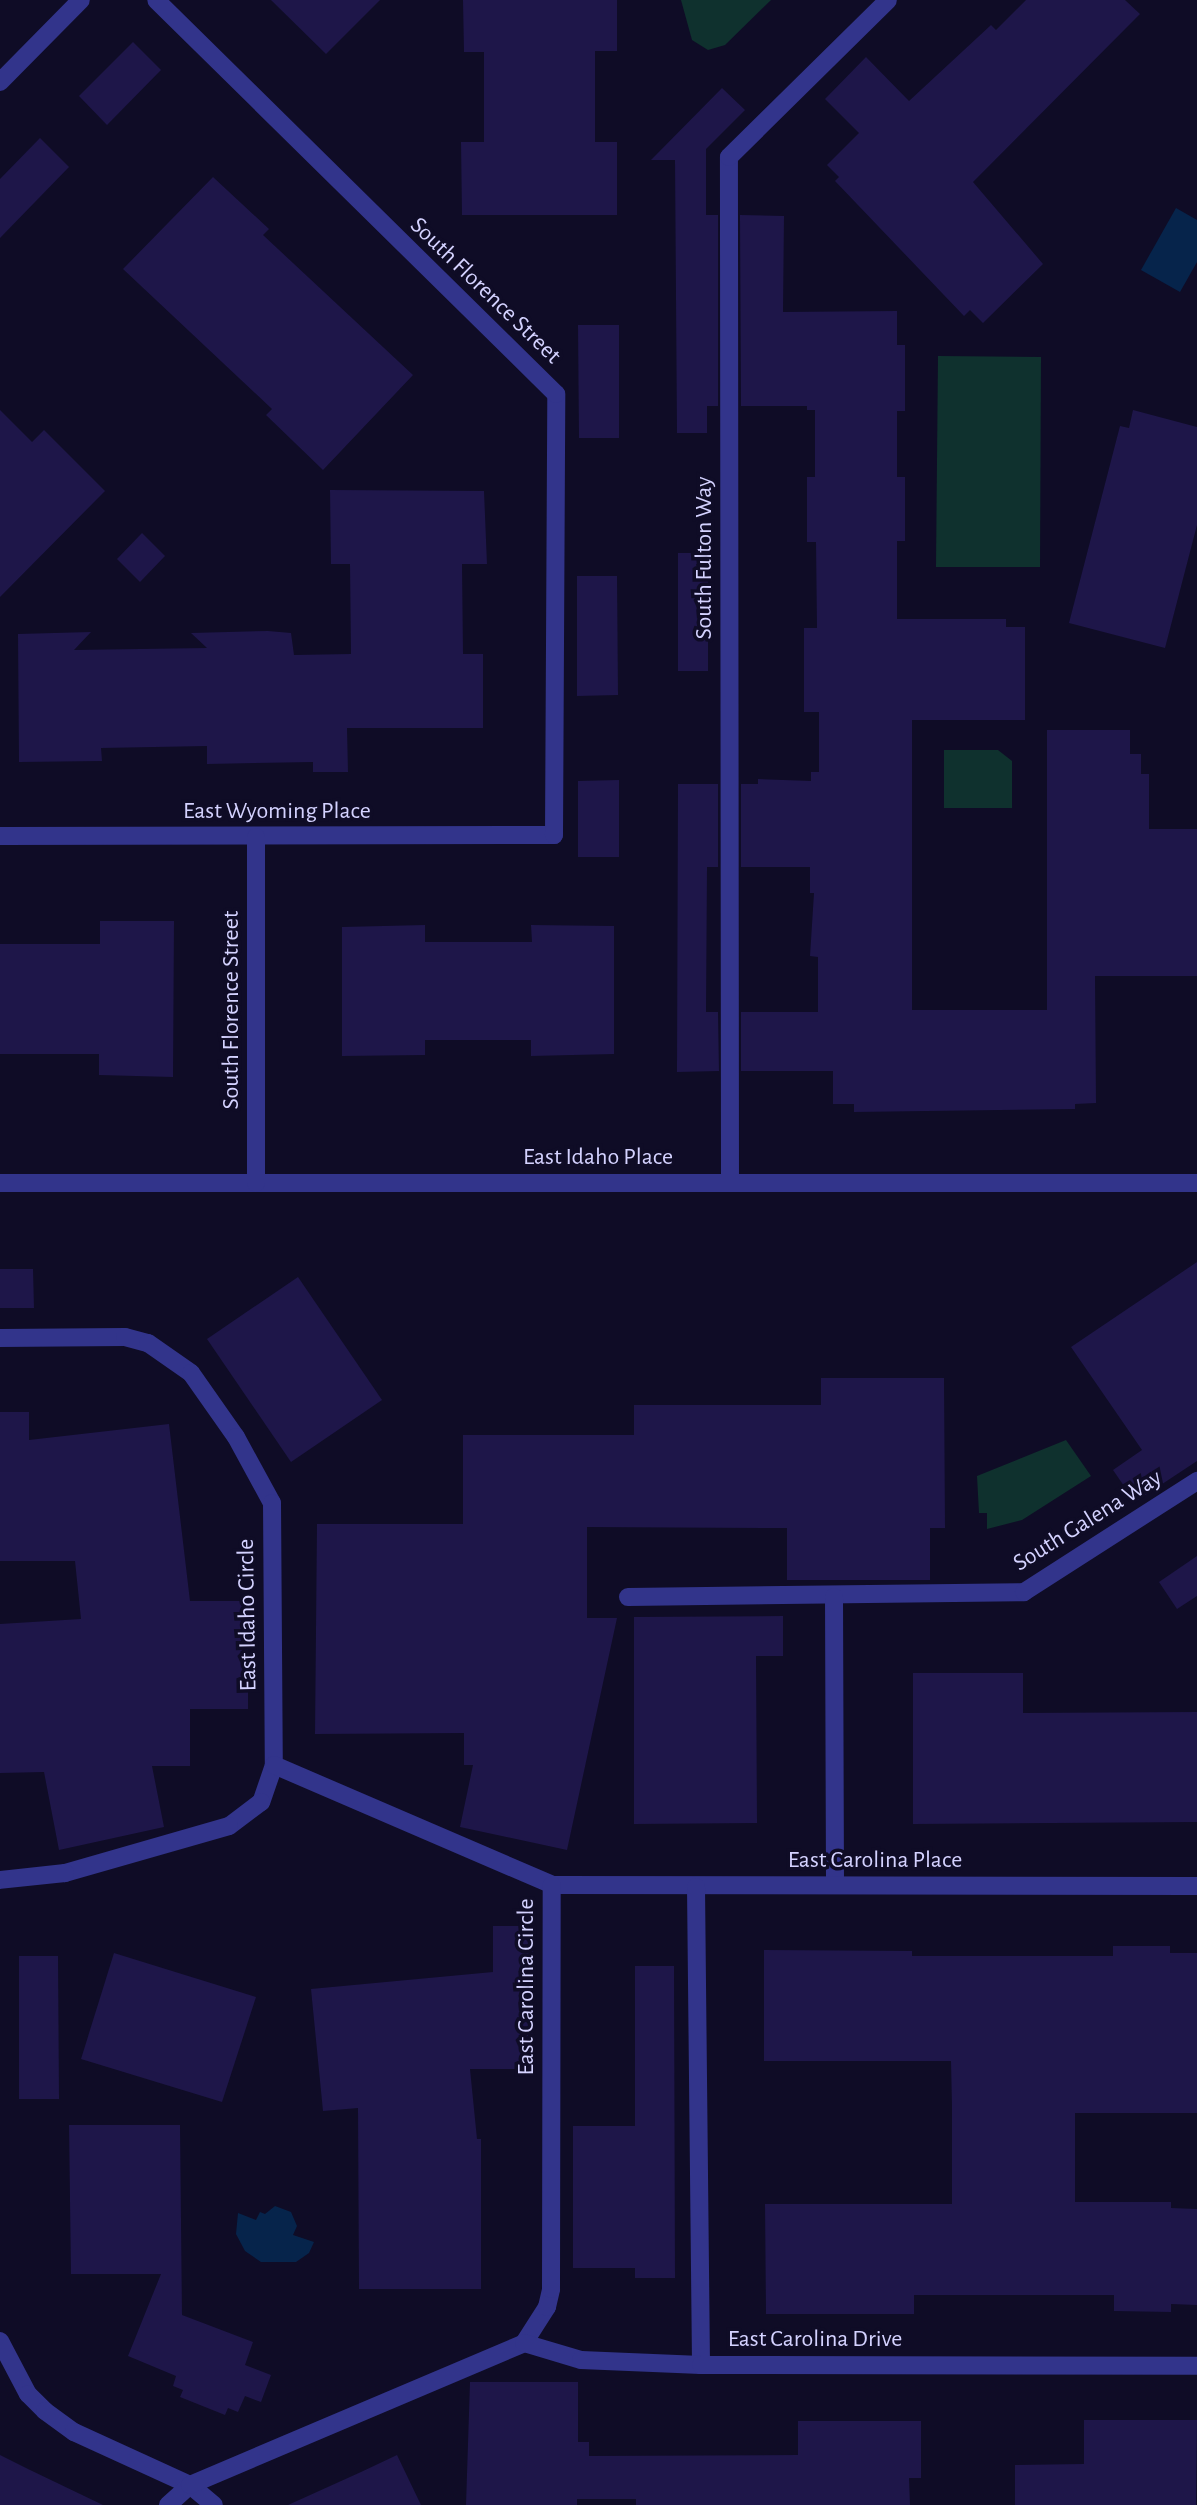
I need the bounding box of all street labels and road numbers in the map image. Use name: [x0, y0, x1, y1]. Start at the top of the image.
street label: South Florence Street: [404, 212, 566, 370]
street label: South Fulton Way: [691, 477, 719, 639]
street label: East Wyoming Place: [183, 798, 371, 826]
street label: South Florence Street: [218, 911, 246, 1109]
street label: East Idaho Place: [523, 1144, 673, 1172]
street label: South Galena Way: [1008, 1464, 1168, 1578]
street label: East Idaho Circle: [232, 1538, 264, 1692]
street label: East Carolina Place: [788, 1847, 962, 1875]
street label: East Carolina Circle: [513, 1899, 541, 2075]
street label: East Carolina Drive: [728, 2326, 902, 2354]

